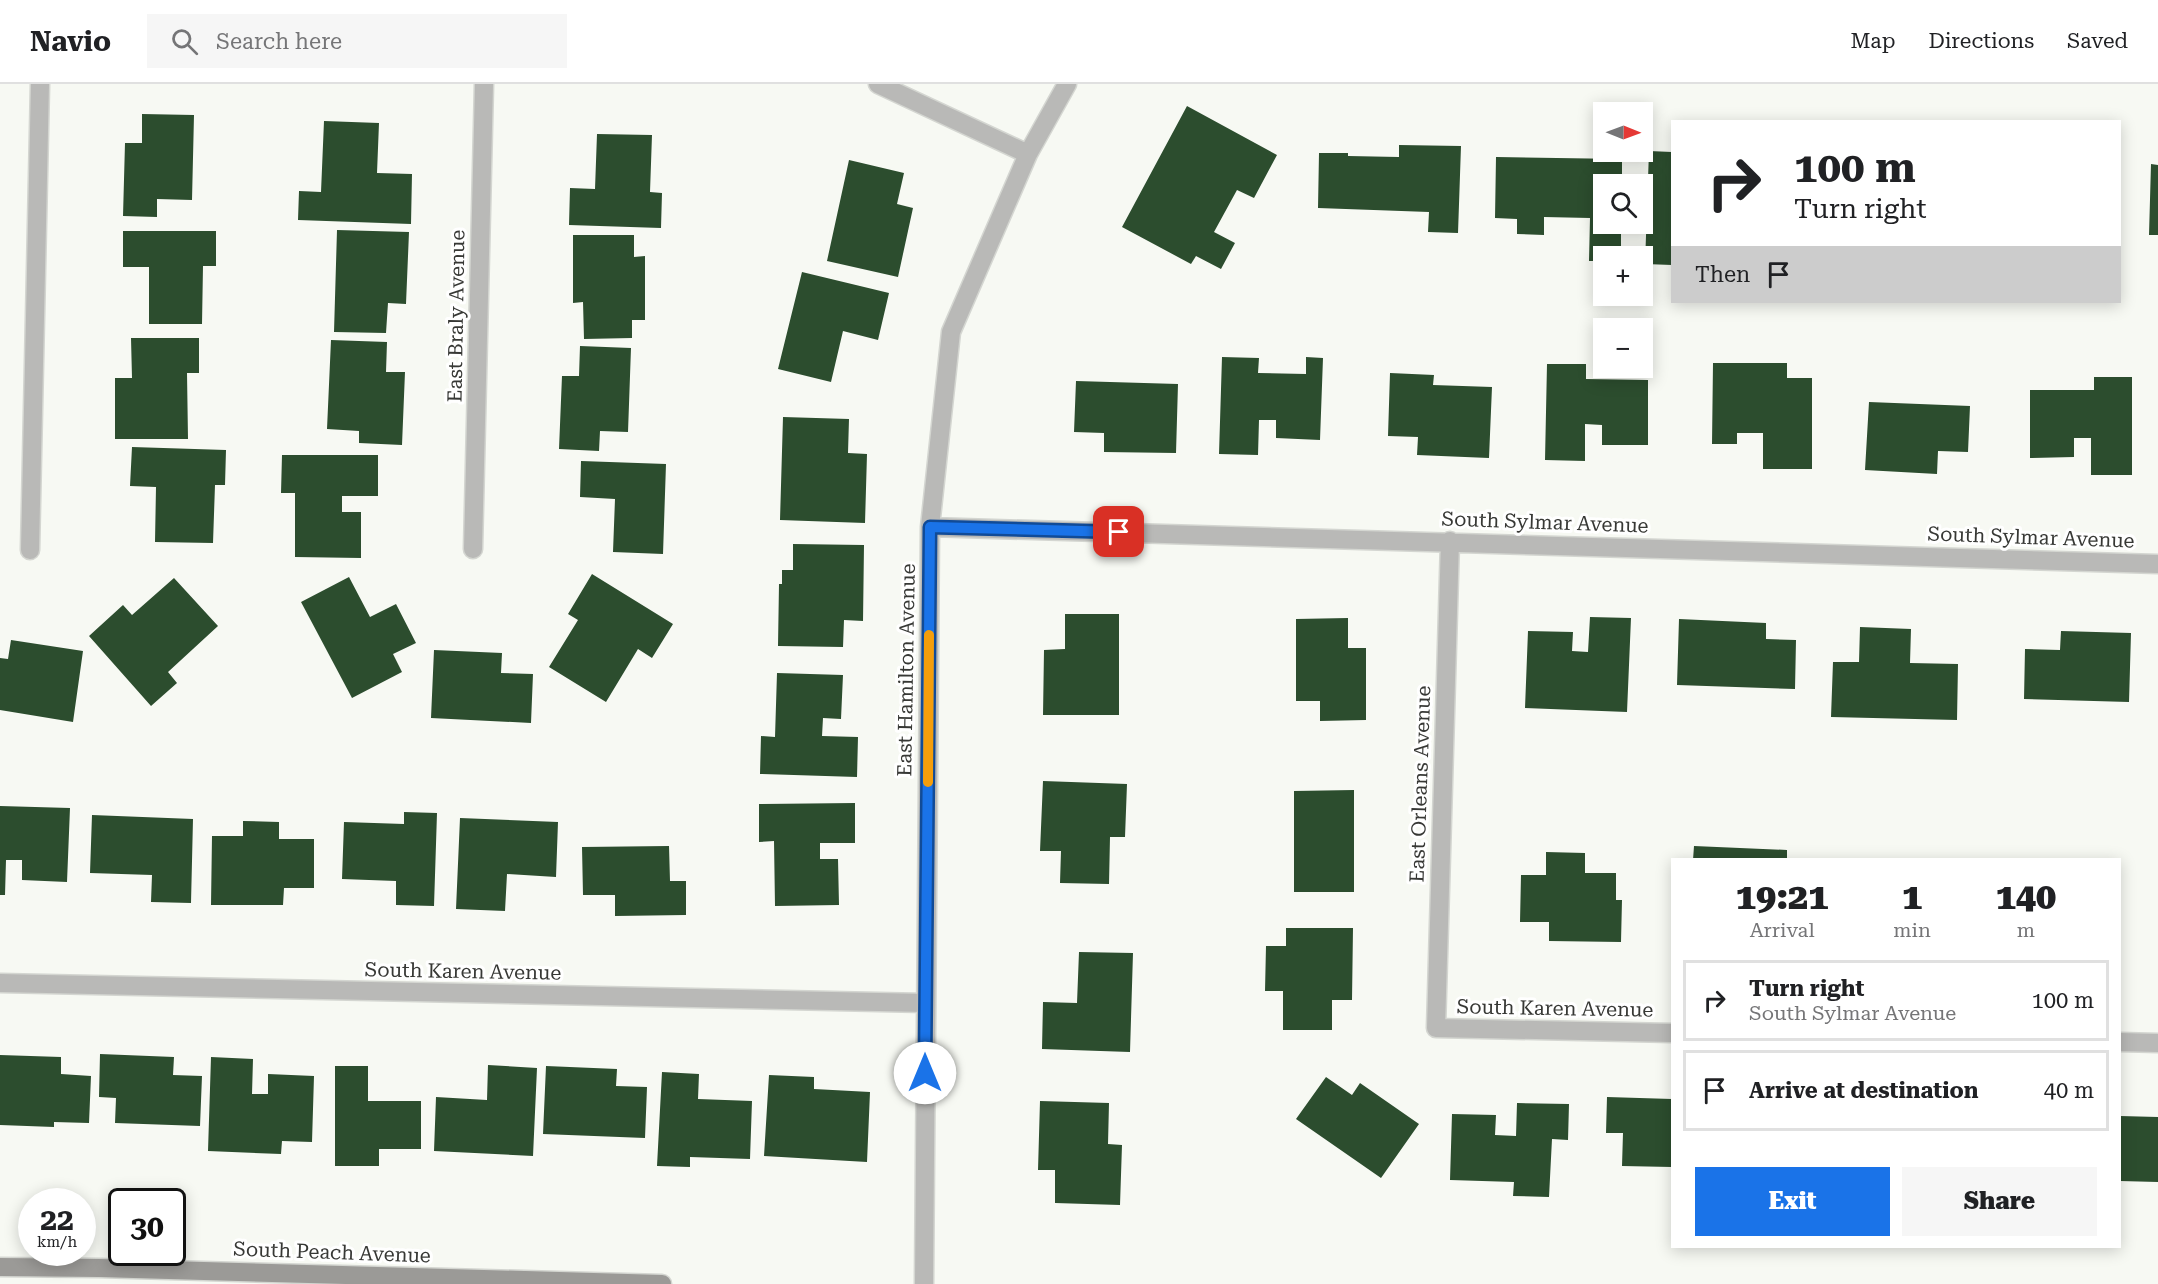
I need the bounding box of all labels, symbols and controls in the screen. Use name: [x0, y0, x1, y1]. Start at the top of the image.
search box: [147, 14, 567, 68]
text: Navio: [30, 25, 111, 58]
icon: search: [168, 25, 201, 58]
text: Search here: [216, 29, 342, 54]
text: Map: [1851, 29, 1895, 53]
text: Directions: [1928, 29, 2034, 53]
text: Saved: [2067, 29, 2128, 53]
north arrow: [1593, 102, 1653, 162]
map controls: [1593, 102, 1653, 378]
text: 100 m: [1794, 143, 1916, 192]
icon: right: [1695, 144, 1773, 222]
button: search: [1593, 174, 1653, 234]
text: Turn right: [1794, 193, 1927, 225]
street label: East Braly Avenue: [442, 229, 470, 403]
button: +: [1593, 246, 1653, 306]
icon: arrive: [1762, 258, 1795, 291]
text: Then: [1695, 262, 1750, 287]
button: −: [1593, 318, 1653, 378]
pin: [1093, 506, 1144, 557]
street label: South Sylmar Avenue: [1441, 506, 1649, 538]
icon: arrive: [1102, 515, 1135, 548]
street label: South Sylmar Avenue: [1927, 521, 2135, 553]
street label: East Hamilton Avenue: [892, 563, 920, 777]
street label: East Orleans Avenue: [1405, 685, 1435, 883]
text: 19:21: [1736, 876, 1828, 918]
text: 1: [1902, 876, 1922, 918]
text: 140: [1996, 876, 2056, 918]
text: Arrival: [1750, 918, 1815, 942]
text: min: [1893, 918, 1931, 942]
text: m: [2017, 918, 2035, 942]
street label: South Karen Avenue: [364, 957, 562, 985]
text: Turn right: [1749, 976, 1864, 1001]
icon: right: [1698, 984, 1731, 1017]
text: 100 m: [2031, 988, 2094, 1013]
street label: South Karen Avenue: [1456, 994, 1654, 1022]
text: South Sylmar Avenue: [1749, 1001, 1956, 1025]
position arrow: [893, 1041, 957, 1105]
icon: arrive: [1698, 1074, 1731, 1107]
text: Arrive at destination: [1749, 1078, 1978, 1103]
text: 40 m: [2044, 1078, 2094, 1103]
button: Exit: [1695, 1167, 1890, 1236]
button: Share: [1902, 1167, 2097, 1236]
speed limit sign: 30: [108, 1188, 186, 1266]
text: 22: [40, 1202, 74, 1237]
text: km/h: [37, 1233, 77, 1251]
street label: South Peach Avenue: [233, 1237, 431, 1267]

